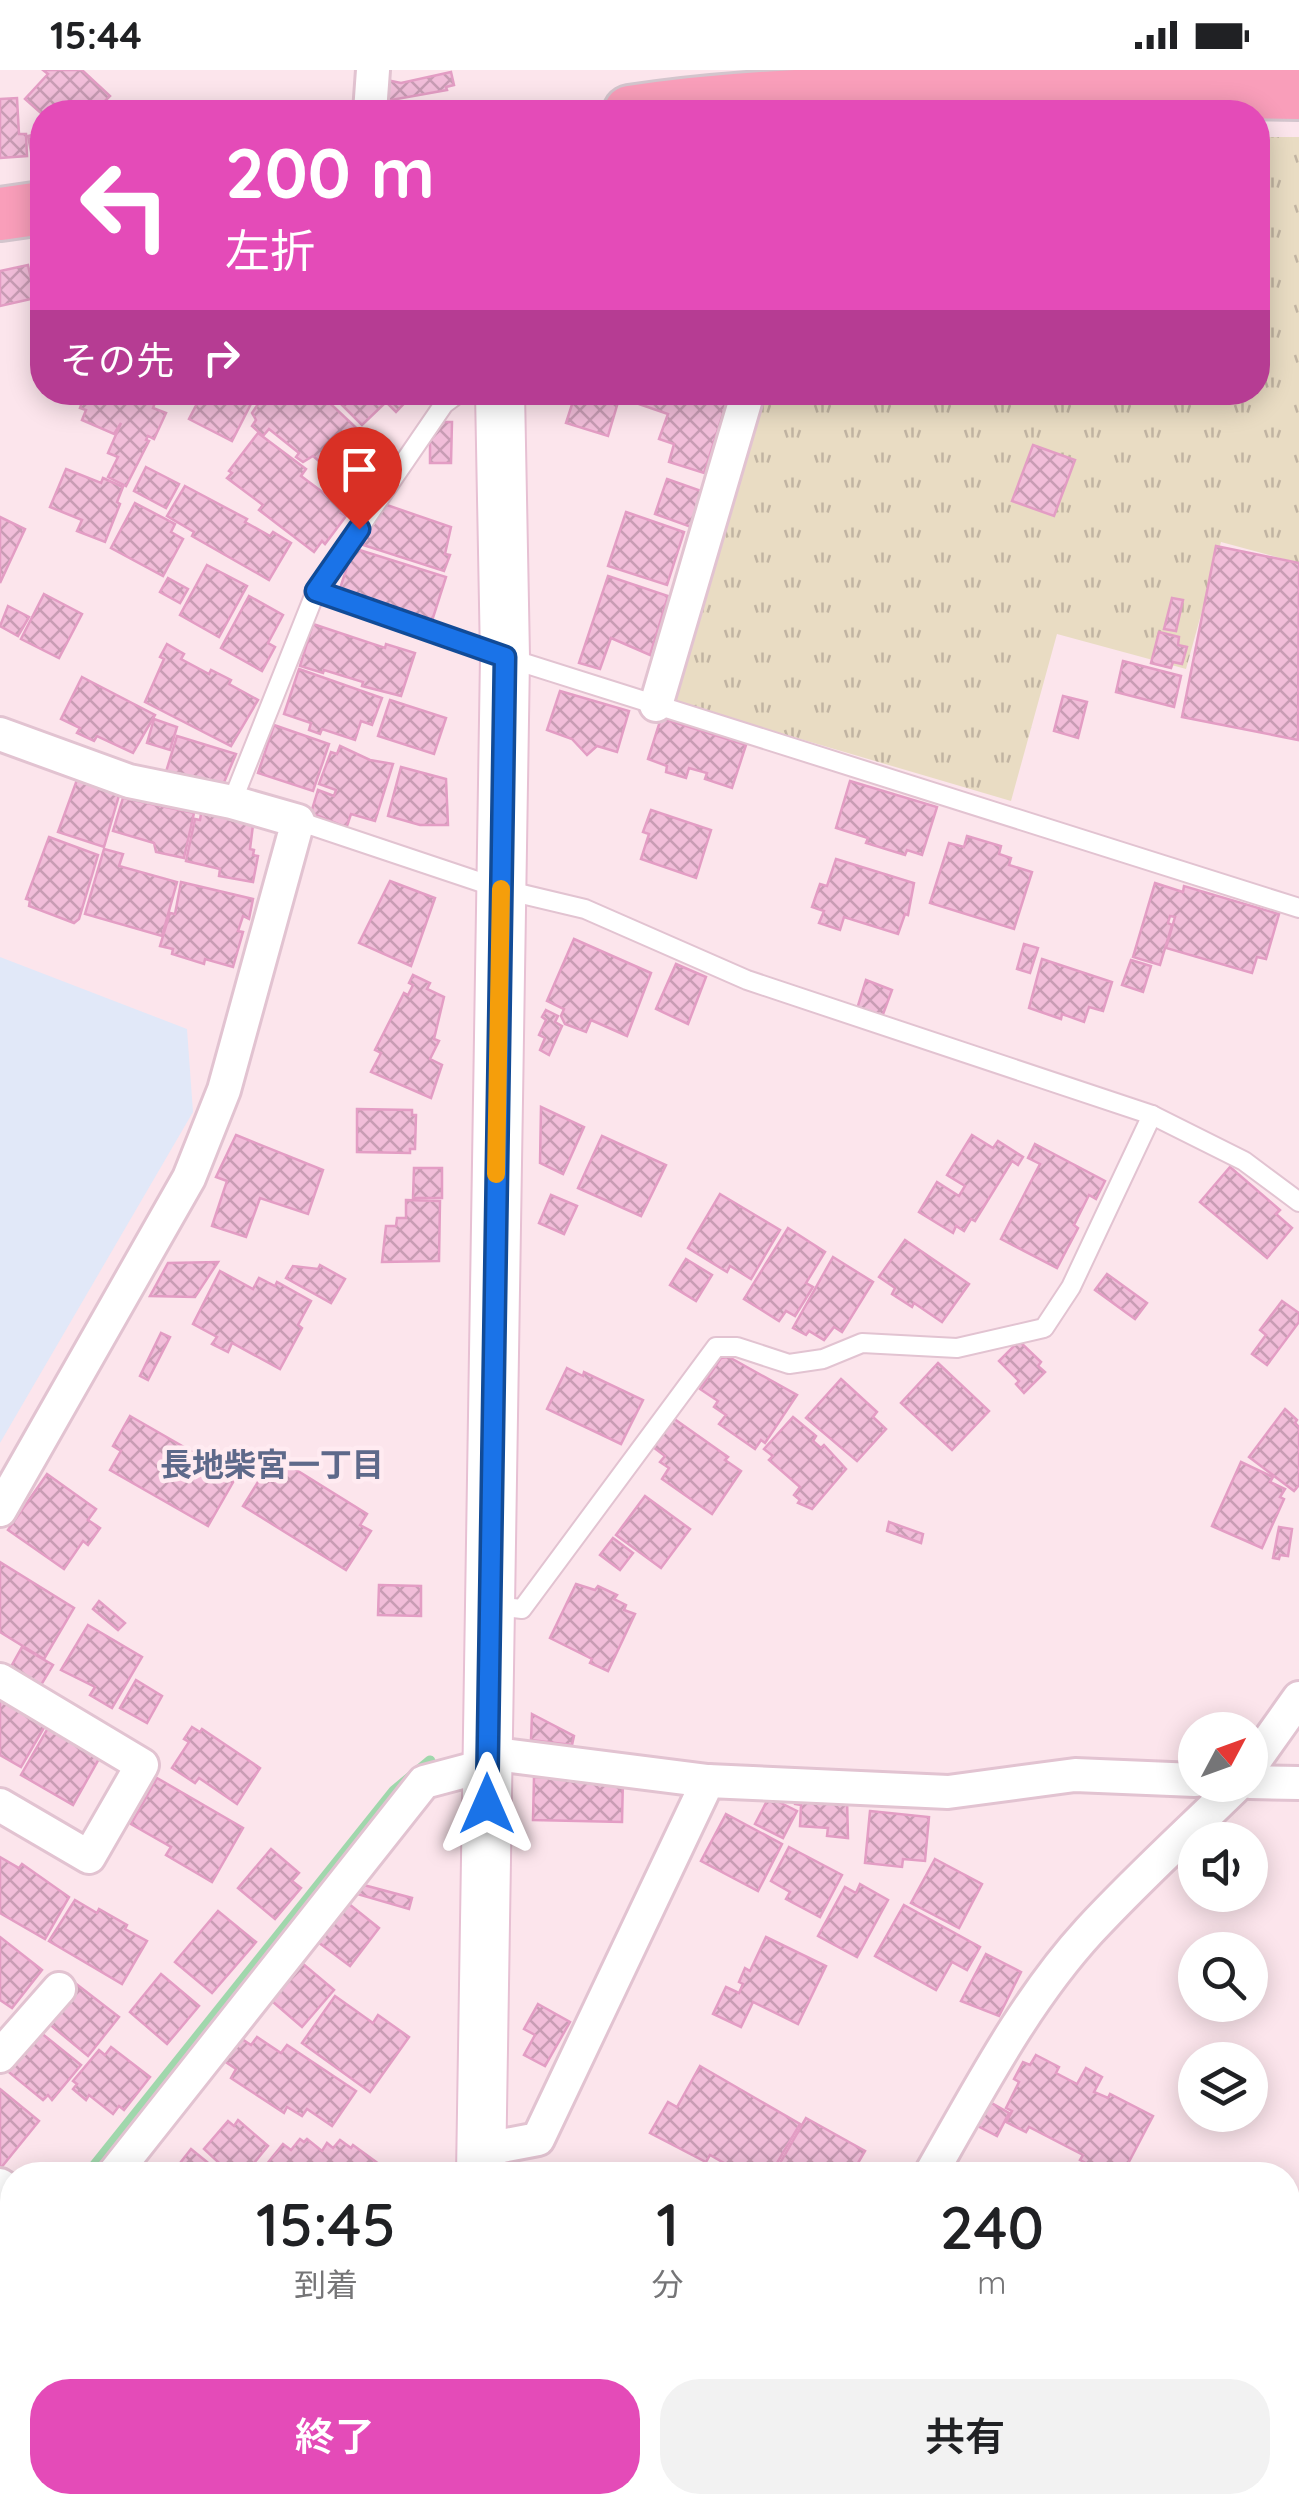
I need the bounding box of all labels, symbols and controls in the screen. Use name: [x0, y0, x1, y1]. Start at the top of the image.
text: 15:44: [50, 11, 142, 59]
text: 200 m: [225, 128, 435, 216]
icon: left: [60, 140, 190, 270]
text: 左折: [225, 222, 315, 278]
icon: right: [194, 330, 249, 385]
text: その先: [60, 336, 174, 384]
pin: [317, 427, 402, 530]
icon: arrive: [332, 442, 387, 497]
district label: 長地柴宮一丁目: [160, 1444, 384, 1484]
north arrow: [1178, 1712, 1268, 1802]
map controls: [1178, 1712, 1268, 2132]
position arrow: [435, 1752, 539, 1856]
button: sound: [1178, 1822, 1268, 1912]
button: search: [1178, 1932, 1268, 2022]
button: layers: [1178, 2042, 1268, 2132]
text: 15:45: [256, 2186, 396, 2261]
text: 1: [656, 2186, 679, 2261]
text: 240: [940, 2189, 1044, 2264]
text: m: [977, 2262, 1006, 2302]
text: 到着: [294, 2264, 358, 2304]
text: 分: [652, 2264, 684, 2304]
button: 終了: [30, 2379, 640, 2494]
button: 共有: [660, 2379, 1270, 2494]

